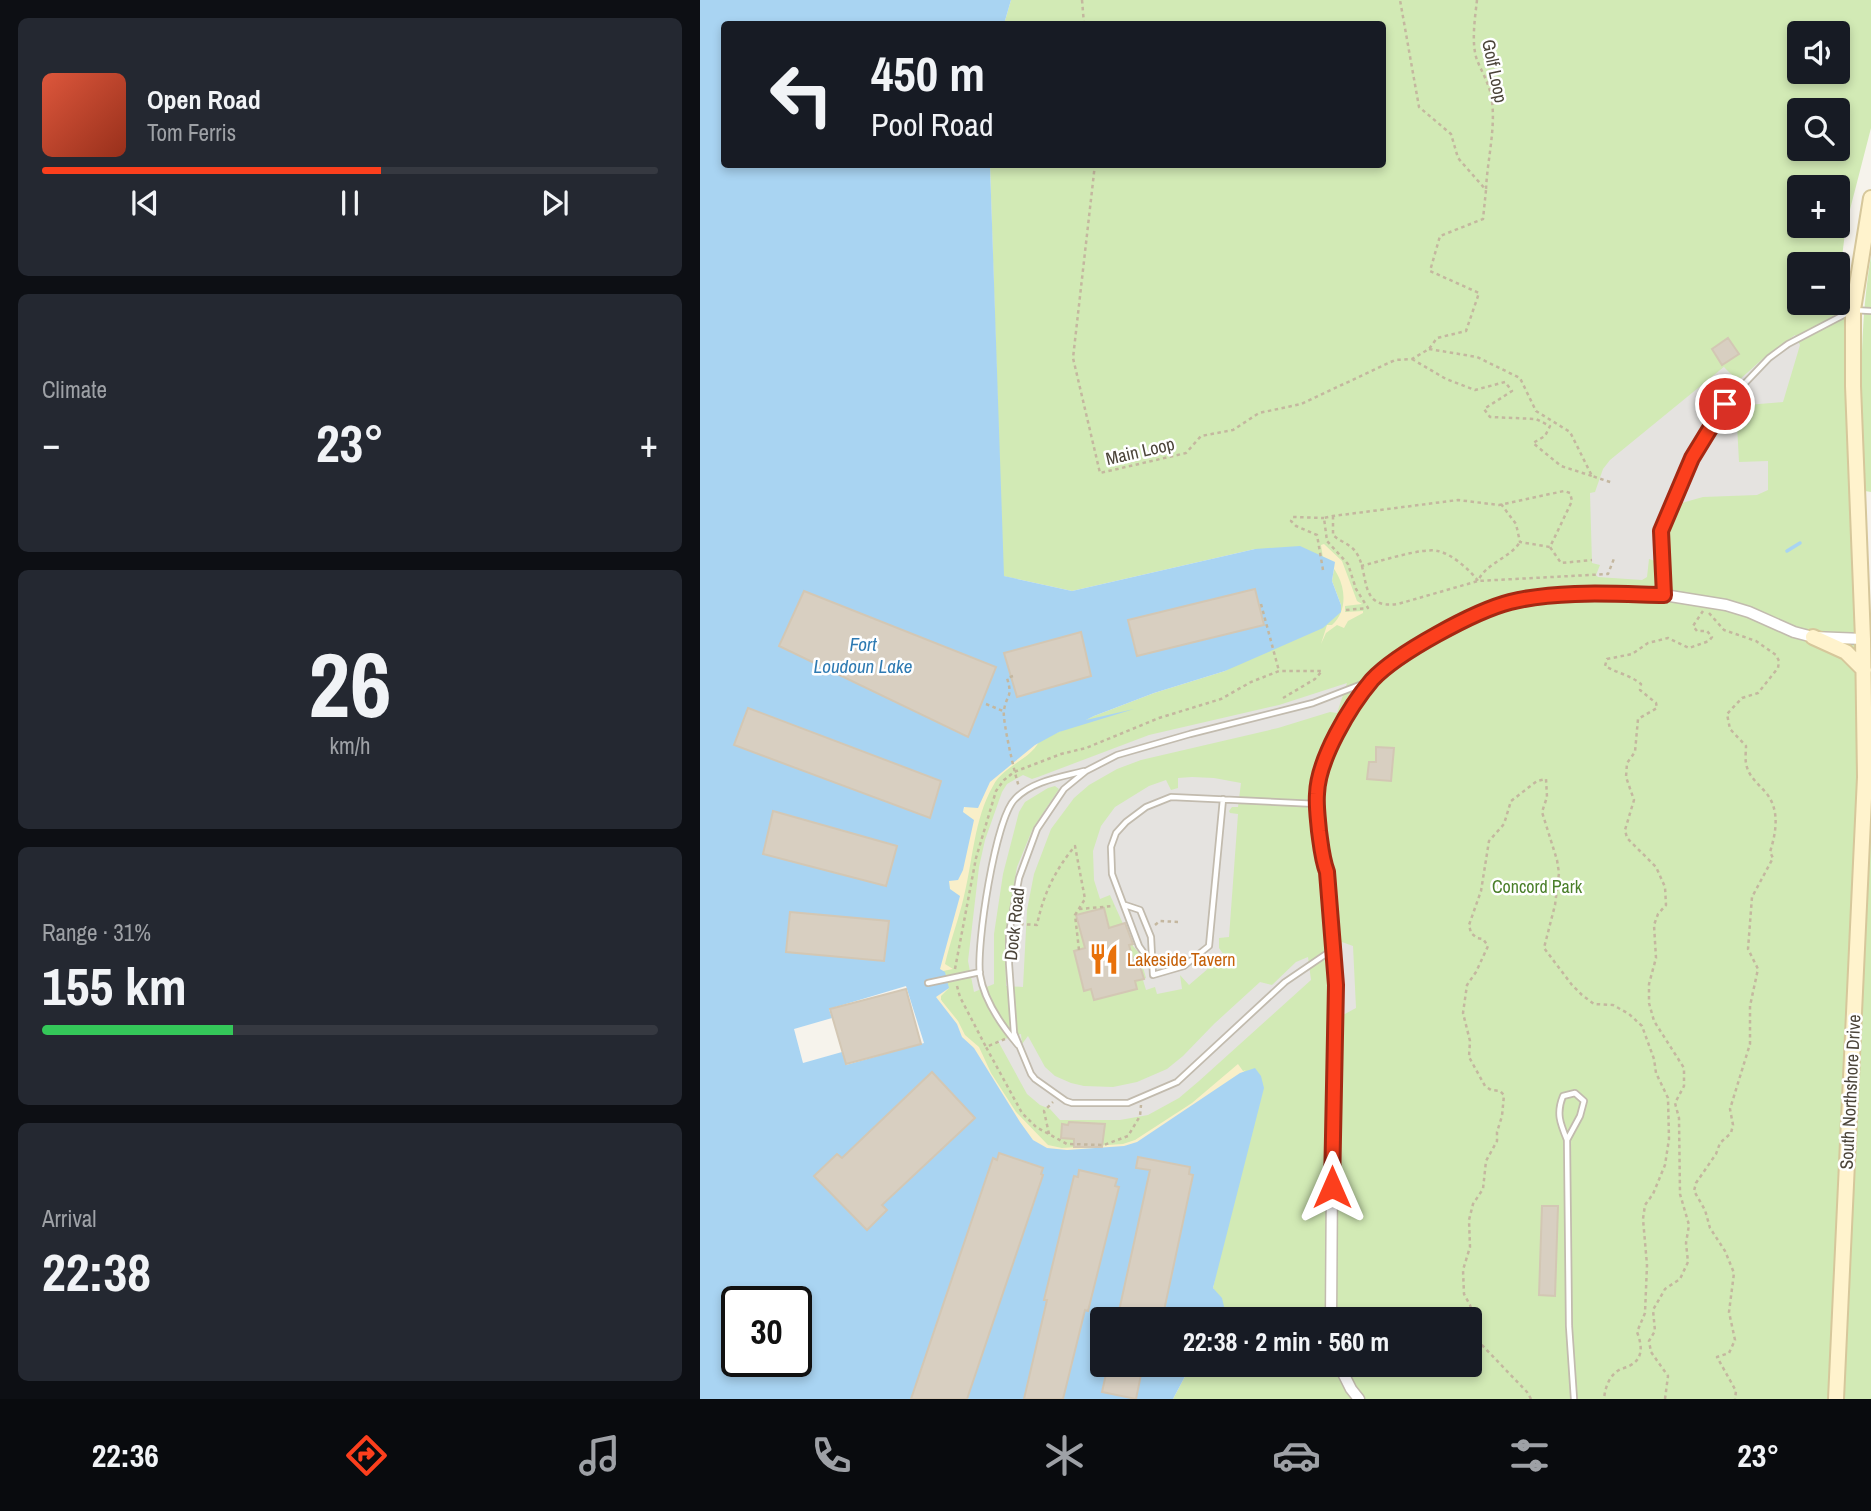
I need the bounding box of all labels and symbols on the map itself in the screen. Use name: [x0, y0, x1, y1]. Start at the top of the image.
street label: Golf Loop: [1476, 37, 1514, 105]
pin: [1695, 374, 1755, 434]
street label: Main Loop: [1103, 431, 1177, 471]
water label: Fort Loudoun Lake: [814, 631, 912, 679]
park label: Concord Park: [1492, 874, 1583, 899]
street label: Dock Road: [998, 886, 1030, 962]
restaurant icon: Lakeside Tavern: [1087, 942, 1121, 976]
place label: Lakeside Tavern: [1127, 947, 1235, 972]
street label: South Northshore Drive: [1833, 1014, 1867, 1170]
position arrow: [1295, 1150, 1369, 1224]
speed limit sign: 30: [721, 1286, 812, 1377]

